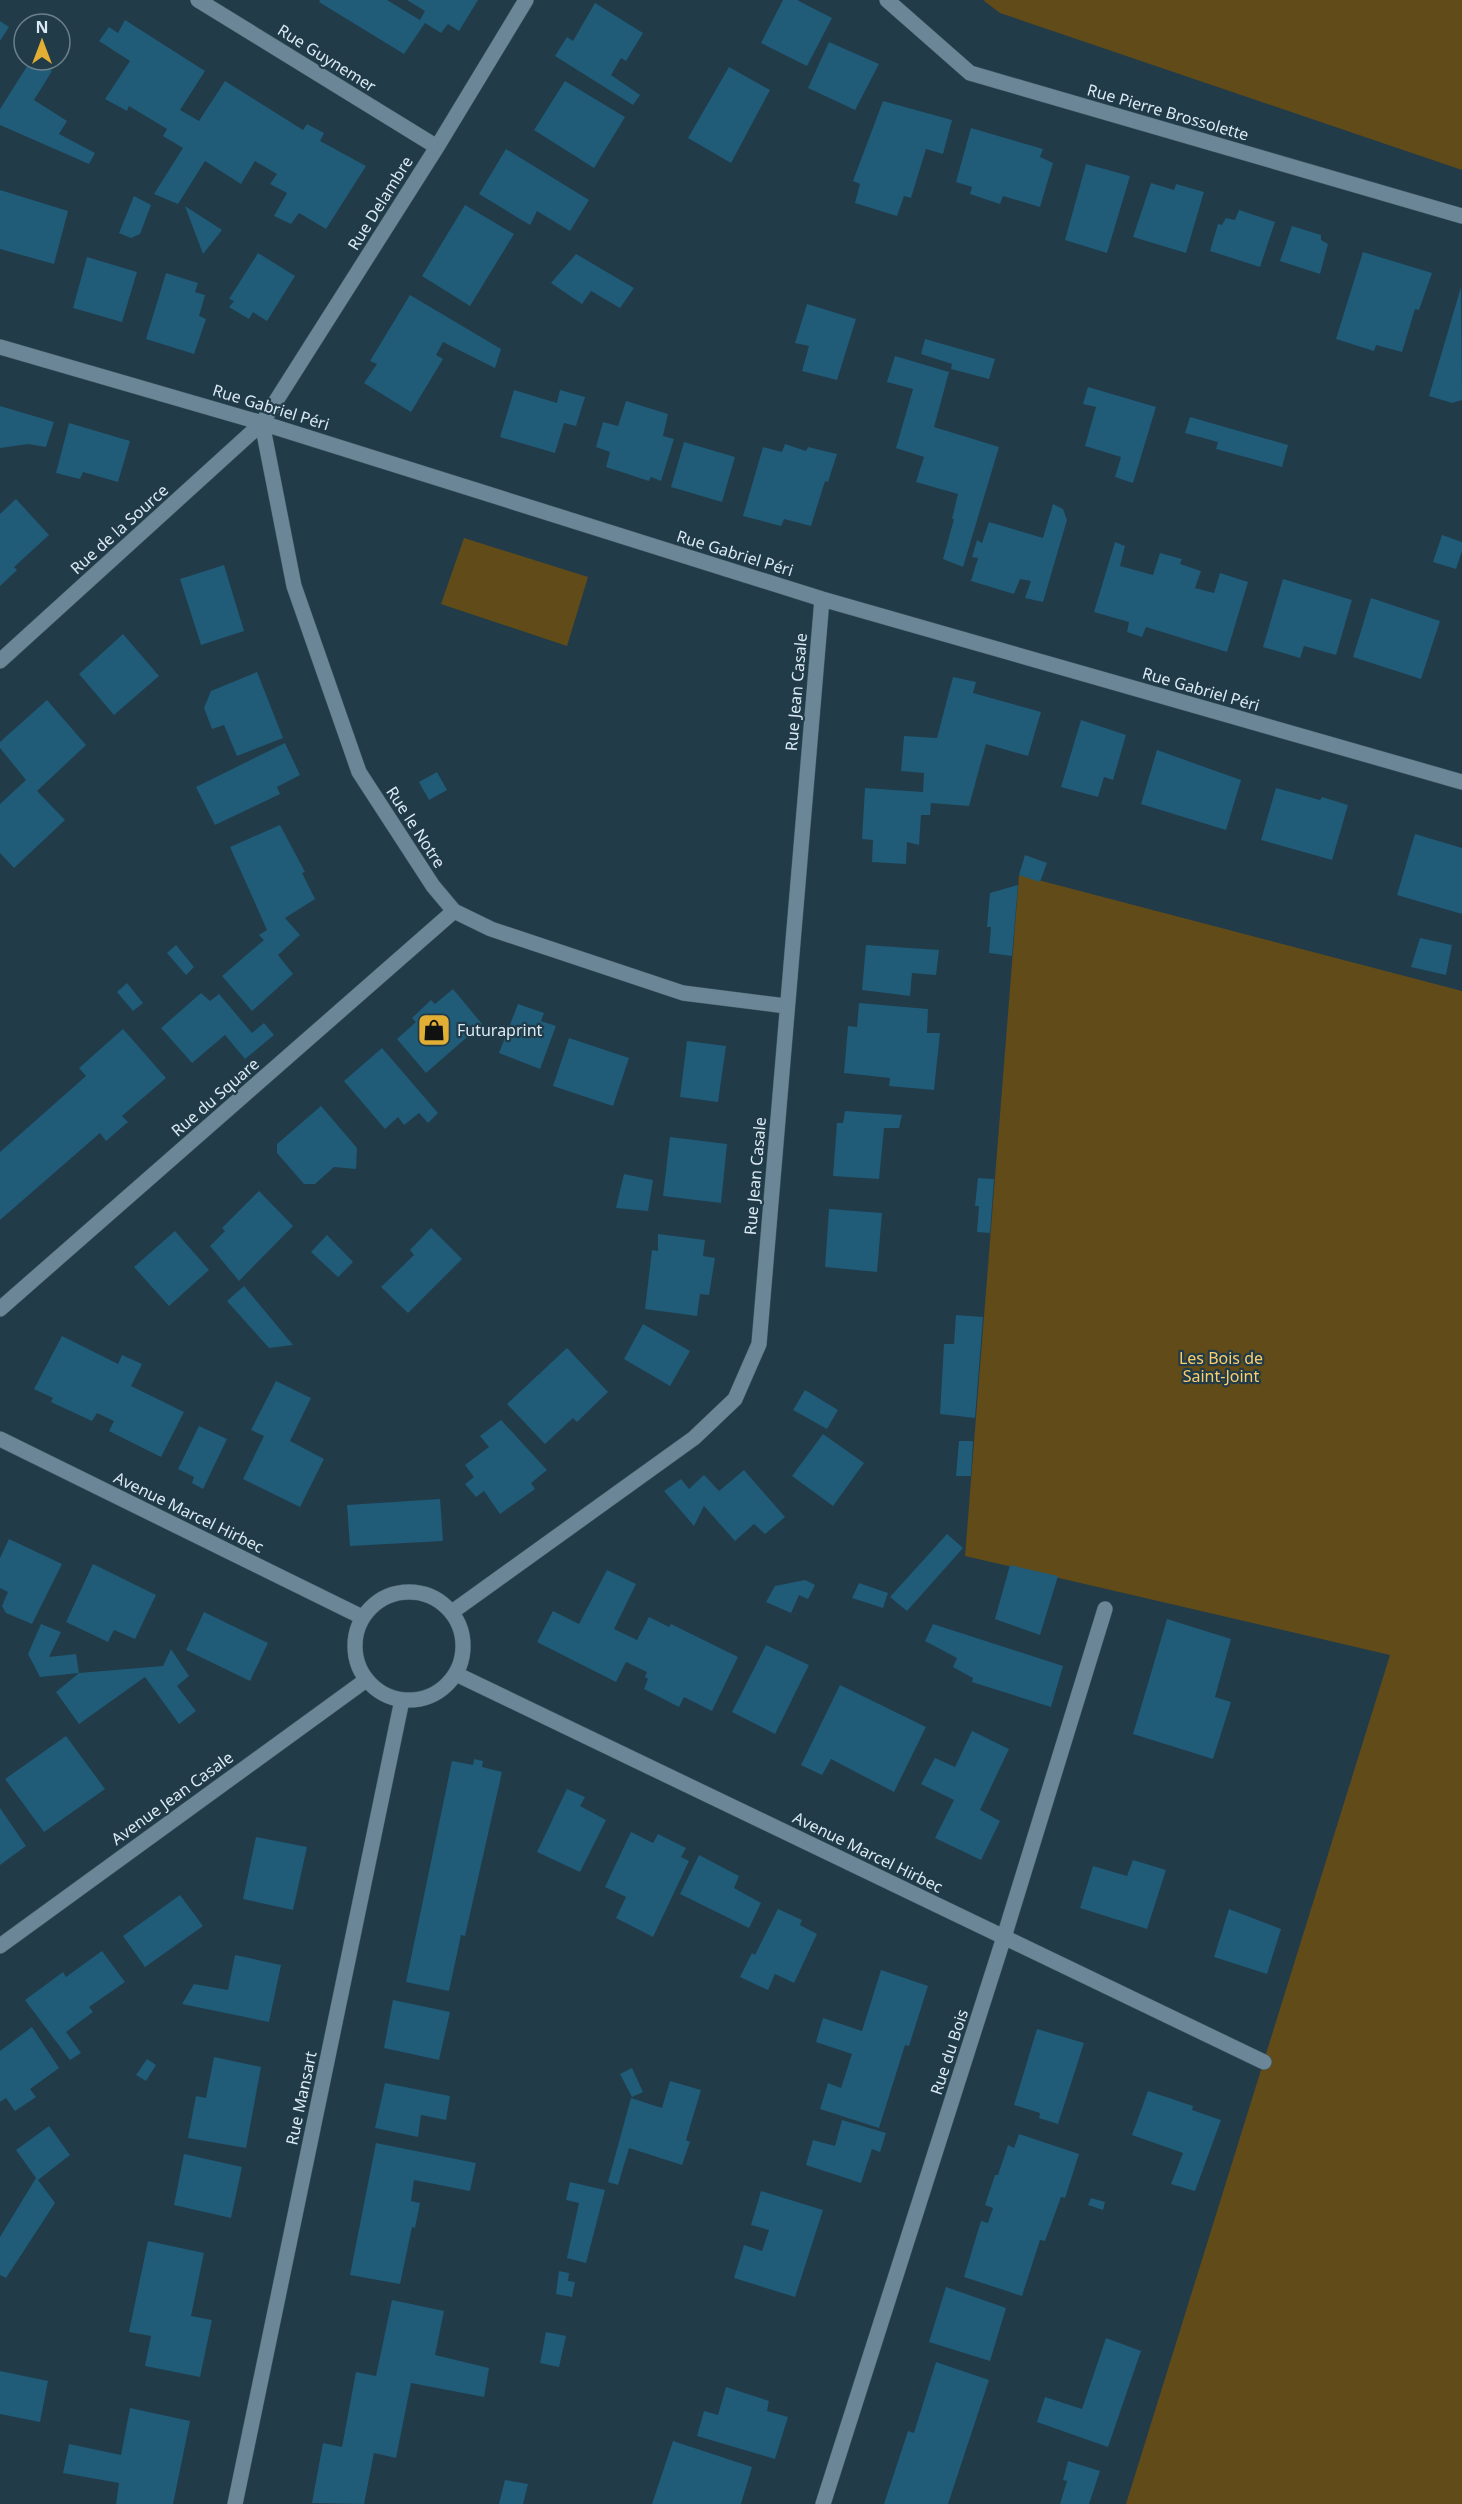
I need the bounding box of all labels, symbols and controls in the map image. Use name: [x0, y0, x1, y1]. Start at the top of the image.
north arrow: [12, 12, 72, 72]
text: N: [35, 16, 49, 38]
street label: Rue Guynemer: [274, 19, 381, 97]
street label: Rue Pierre Brossolette: [1085, 78, 1251, 146]
street label: Rue Delambre: [342, 152, 418, 254]
street label: Rue Gabriel Péri: [210, 379, 332, 435]
street label: Rue de la Source: [65, 479, 173, 579]
street label: Rue Gabriel Péri: [674, 525, 796, 581]
street label: Rue Jean Casale: [780, 632, 812, 752]
street label: Rue Gabriel Péri: [1140, 662, 1262, 716]
street label: Rue le Notre: [381, 782, 451, 872]
shop icon: Futuraprint: [416, 1012, 452, 1048]
place label: Futuraprint: [457, 1019, 543, 1041]
street label: Rue du Square: [166, 1053, 264, 1141]
street label: Rue Jean Casale: [739, 1116, 771, 1236]
park label: Les Bois de Saint-Joint: [1179, 1347, 1263, 1387]
street label: Avenue Marcel Hirbec: [110, 1466, 268, 1558]
street label: Avenue Jean Casale: [107, 1746, 237, 1850]
street label: Avenue Marcel Hirbec: [789, 1806, 947, 1898]
street label: Rue du Bois: [925, 2006, 973, 2098]
street label: Rue Mansart: [280, 2049, 322, 2147]

